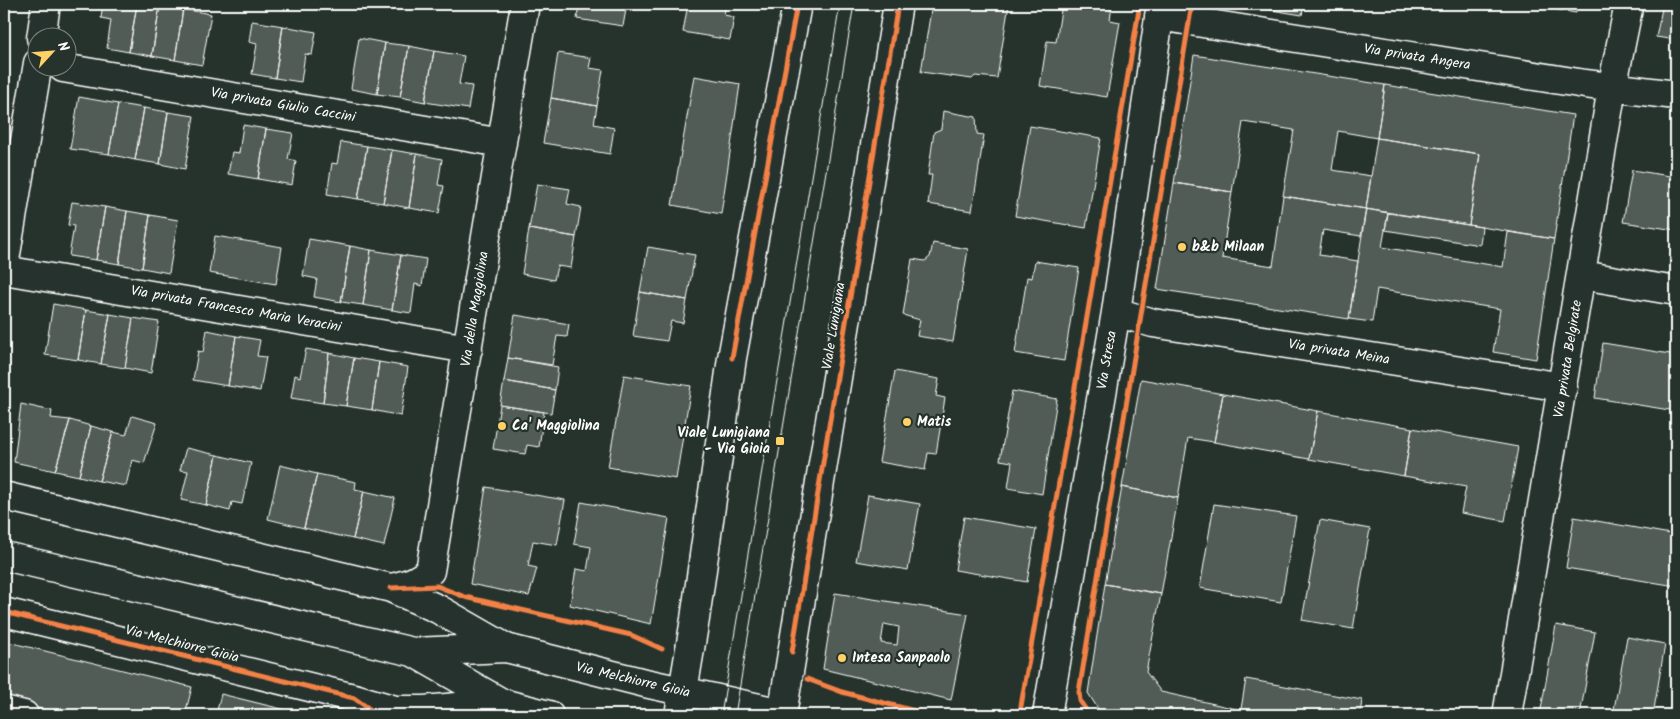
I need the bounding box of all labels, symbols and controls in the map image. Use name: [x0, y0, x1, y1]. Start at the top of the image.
north arrow: [28, 28, 78, 78]
text: N: [51, 38, 75, 56]
street label: Via privata Angera: [1362, 38, 1472, 76]
street label: Via privata Giulio Caccini: [209, 81, 358, 129]
place label: b&b Milaan: [1192, 236, 1264, 258]
marker: b&b Milaan: [1176, 241, 1188, 253]
street label: Via della Maggiolina: [455, 250, 495, 368]
street label: Via privata Francesco Maria Veracini: [129, 280, 344, 338]
street label: Viale Lunigiana: [816, 281, 852, 371]
street label: Via privata Belgirate: [1548, 298, 1588, 420]
street label: Via Stresa: [1091, 329, 1123, 391]
street label: Via privata Meina: [1287, 333, 1391, 371]
place label: Matis: [917, 411, 952, 433]
place label: Ca' Maggiolina: [512, 415, 600, 437]
marker: Matis: [901, 416, 913, 428]
marker: Ca' Maggiolina: [496, 420, 508, 432]
place label: Viale Lunigiana - Via Gioia: [678, 422, 770, 460]
marker: Viale Lunigiana - Via Gioia: [774, 435, 786, 447]
street label: Via Melchiorre Gioia: [123, 619, 241, 669]
place label: Intesa Sanpaolo: [852, 647, 951, 669]
marker: Intesa Sanpaolo: [836, 652, 848, 664]
street label: Via Melchiorre Gioia: [574, 656, 692, 704]

